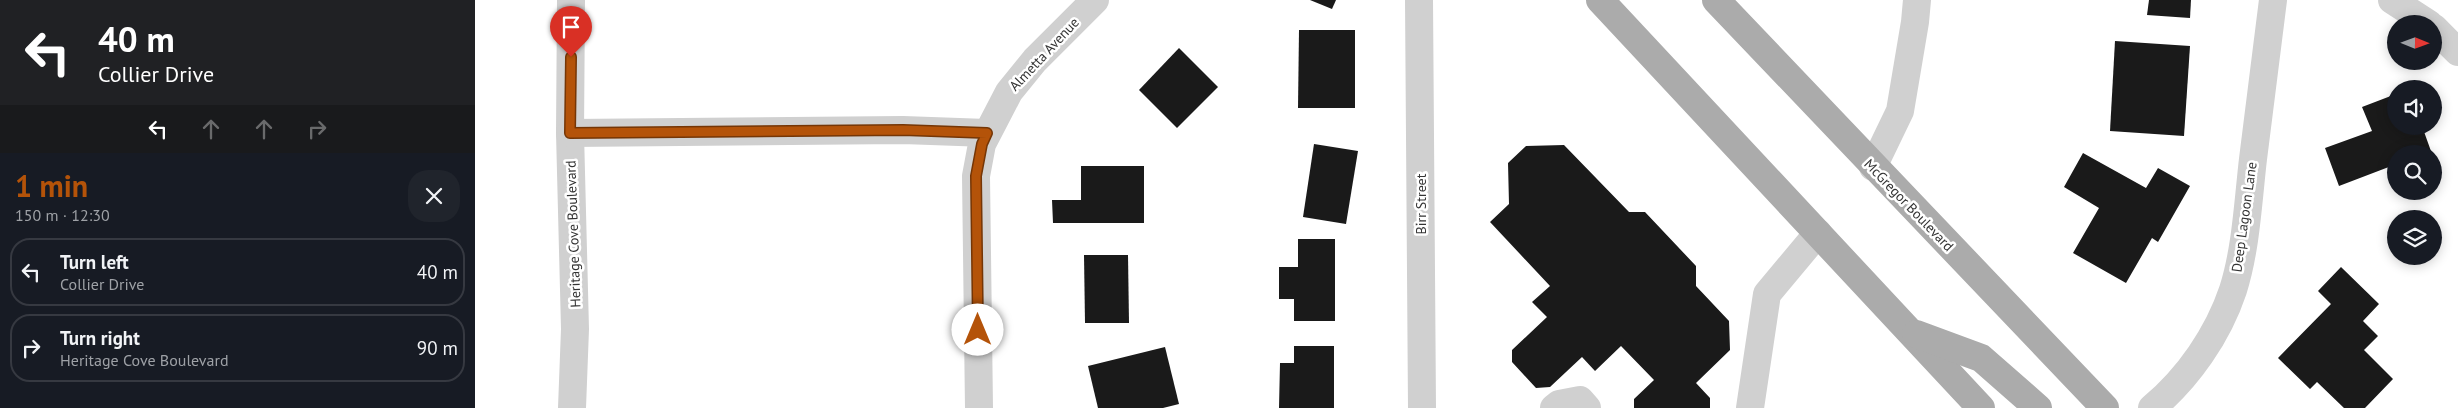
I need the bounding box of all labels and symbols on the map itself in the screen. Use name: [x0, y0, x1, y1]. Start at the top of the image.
pin: [550, 6, 592, 57]
street label: Almetta Avenue: [1005, 13, 1083, 95]
north arrow: [2387, 15, 2443, 70]
street label: McGregor Boulevard: [1860, 155, 1958, 255]
street label: Heritage Cove Boulevard: [561, 160, 585, 308]
street label: Deep Lagoon Lane: [2227, 161, 2261, 273]
street label: Birr Street: [1412, 173, 1430, 234]
position arrow: [951, 303, 1003, 355]

